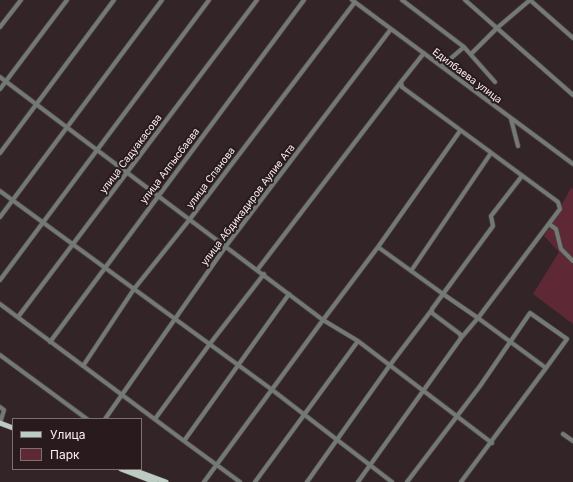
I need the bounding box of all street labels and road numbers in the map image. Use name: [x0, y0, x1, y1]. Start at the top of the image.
street label: Едилбаева улица: [430, 46, 504, 106]
street label: улица Садуакасова: [97, 112, 165, 196]
street label: улица Алпысбаева: [138, 126, 202, 206]
street label: улица Абдикадиров Аулие Ата: [198, 142, 298, 268]
street label: улица Спанова: [184, 145, 238, 211]

